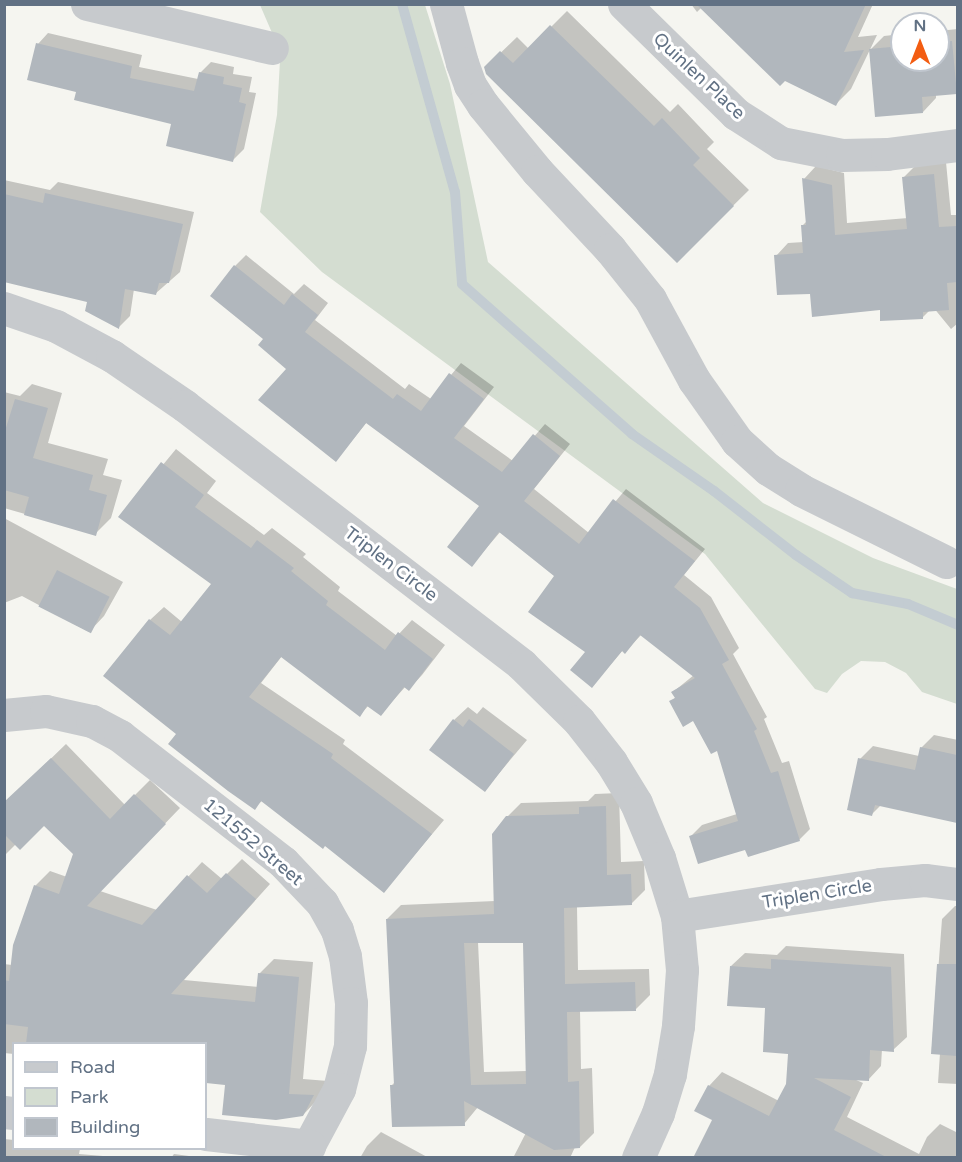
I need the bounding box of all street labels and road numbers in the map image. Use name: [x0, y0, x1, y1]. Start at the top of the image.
street label: Quinlen Place: [649, 28, 749, 124]
street label: Triplen Circle: [340, 522, 442, 606]
street label: 121552 Street: [199, 794, 307, 890]
street label: Triplen Circle: [761, 875, 873, 913]

